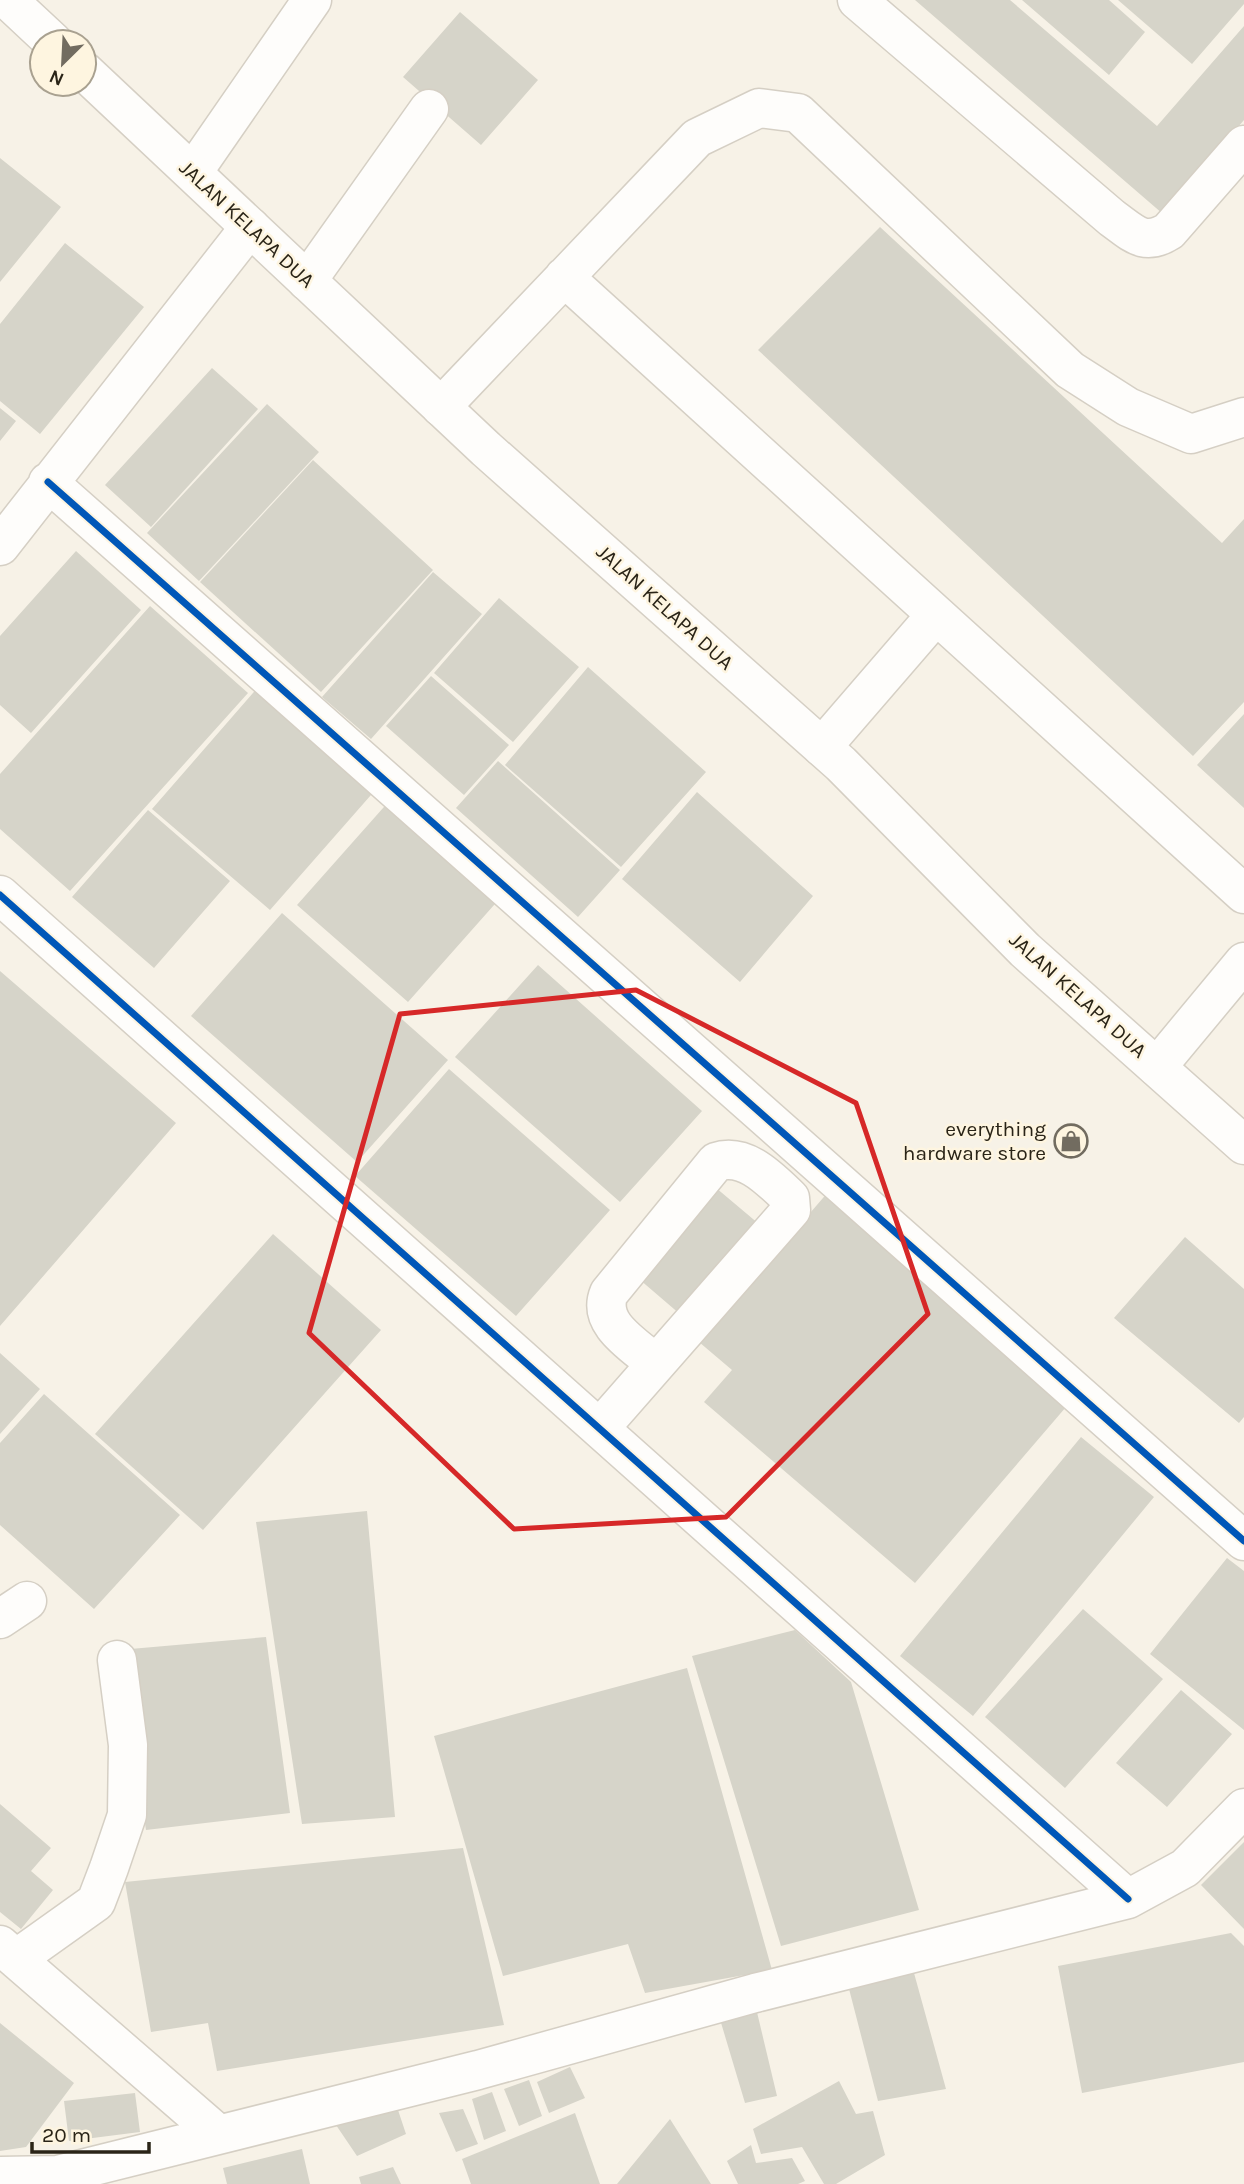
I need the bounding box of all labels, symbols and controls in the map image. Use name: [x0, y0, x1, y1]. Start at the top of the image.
north arrow: [28, 28, 98, 98]
text: N: [46, 65, 67, 90]
street label: JALAN KELAPA DUA: [175, 155, 319, 293]
street label: JALAN KELAPA DUA: [592, 539, 738, 675]
street label: JALAN KELAPA DUA: [1005, 927, 1151, 1063]
place label: everything hardware store: [903, 1117, 1046, 1165]
shop icon: everything hardware store: [1052, 1122, 1090, 1160]
scale bar: [32, 2110, 149, 2154]
text: 20 m: [42, 2123, 91, 2147]

